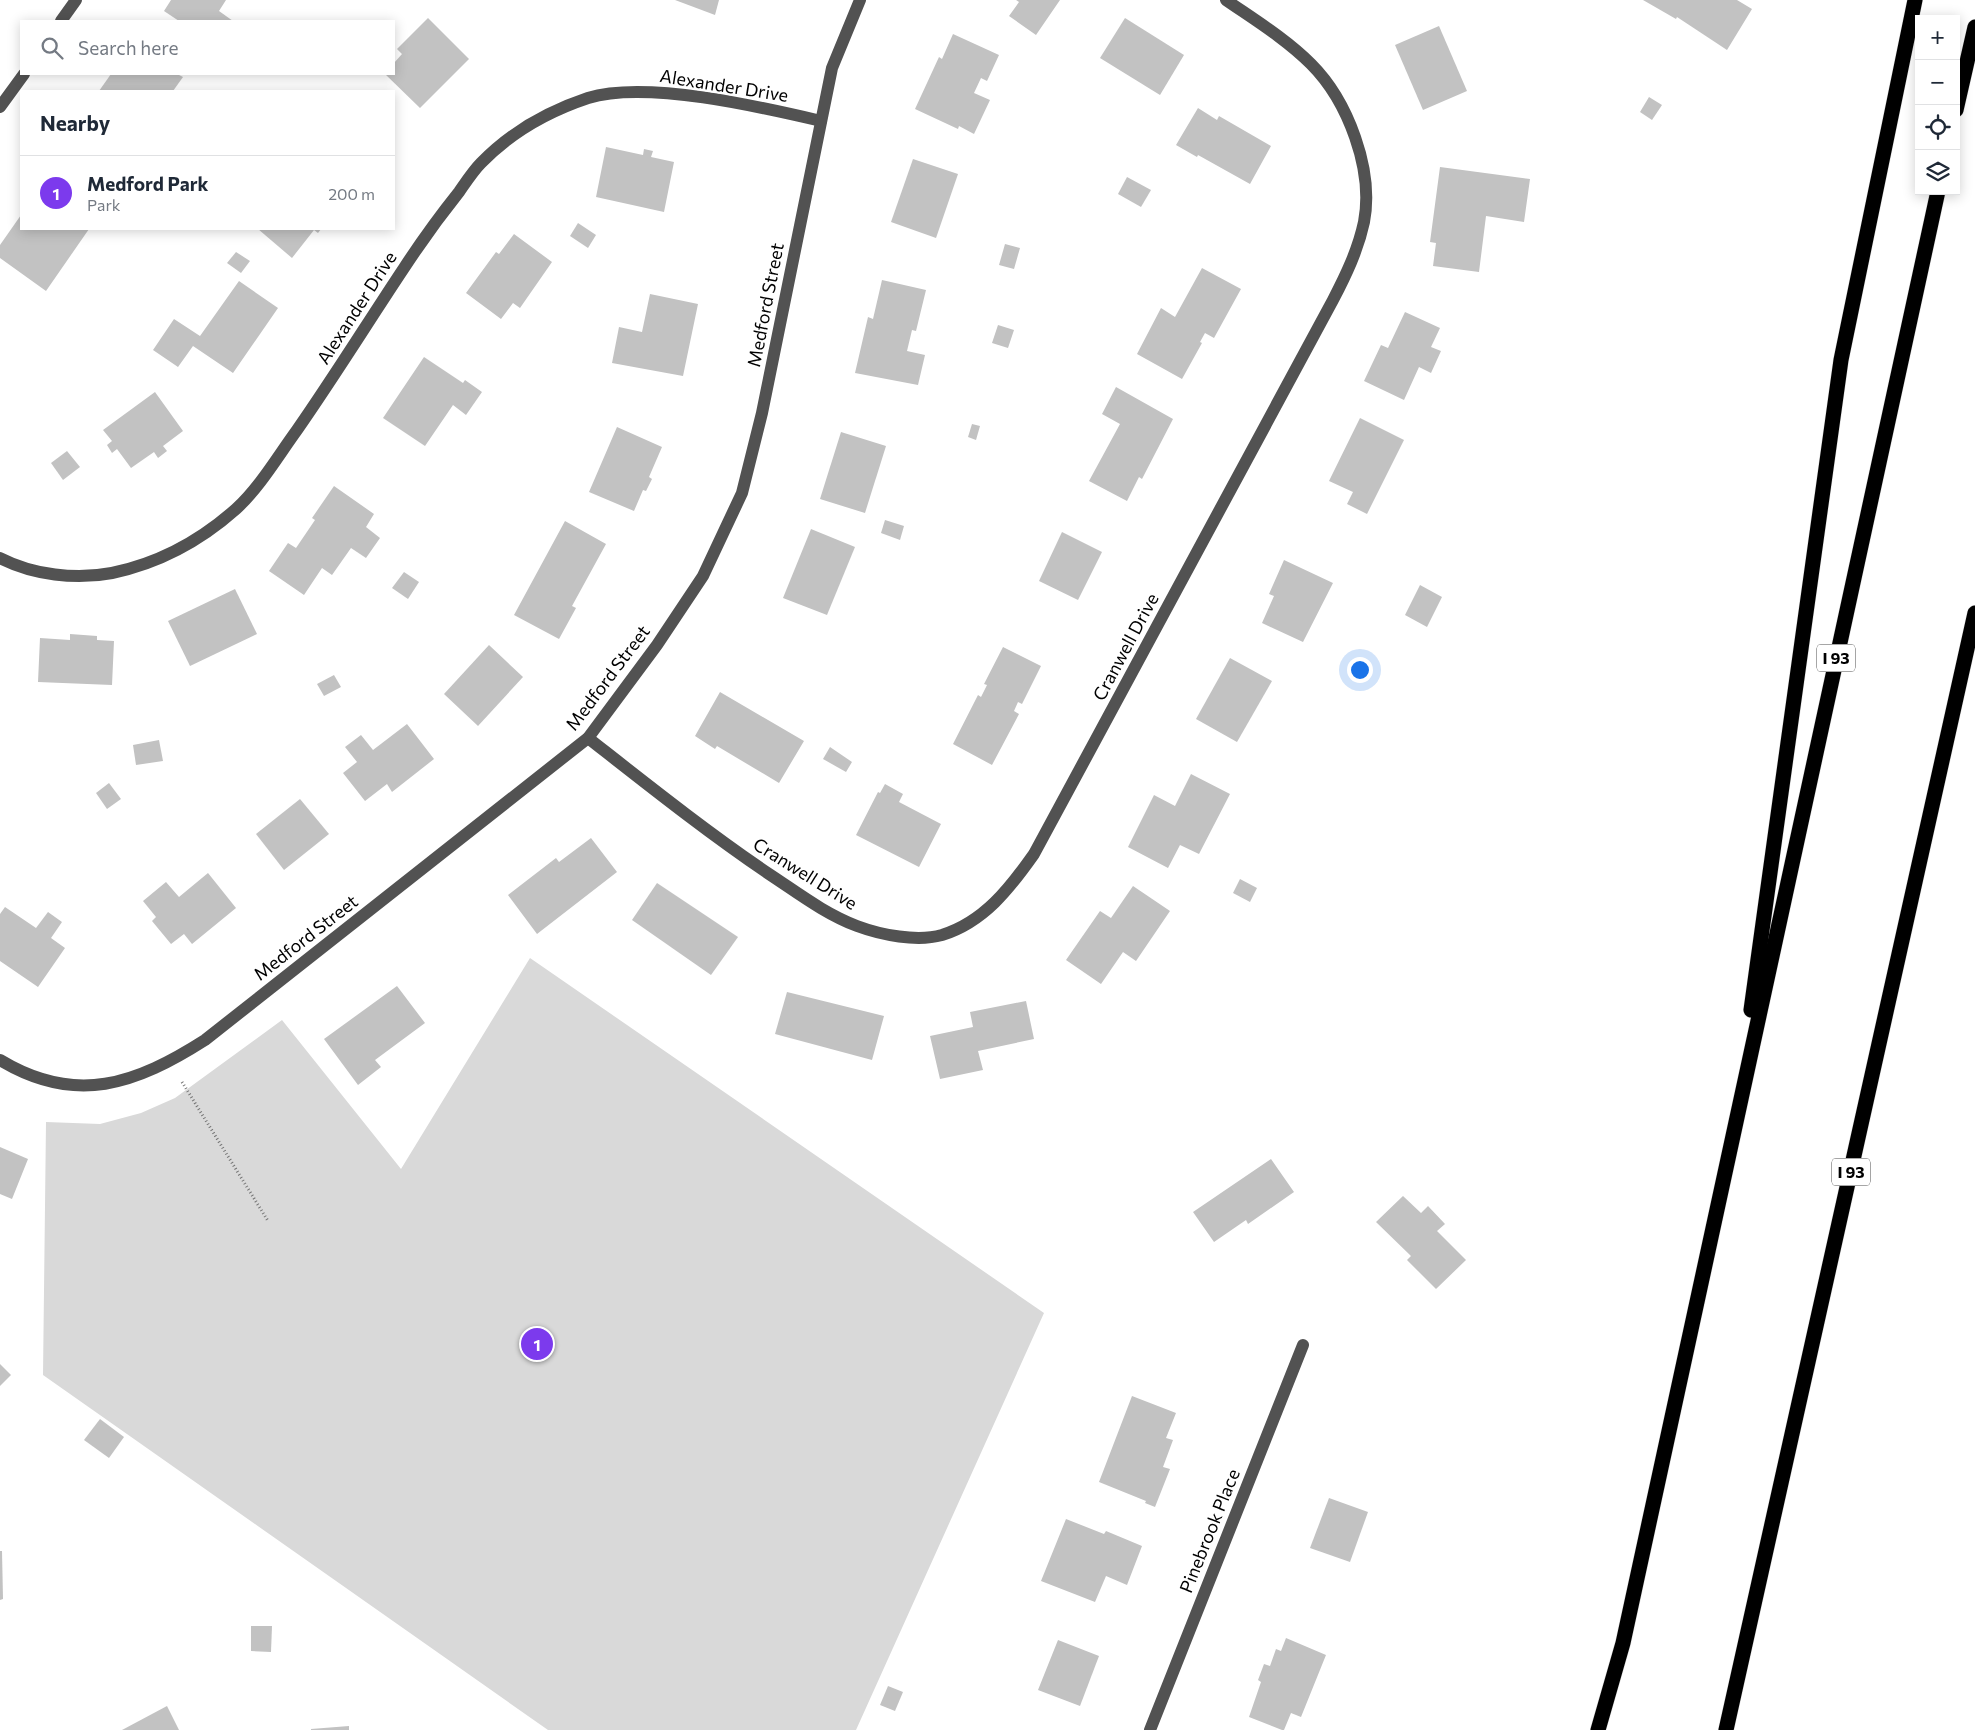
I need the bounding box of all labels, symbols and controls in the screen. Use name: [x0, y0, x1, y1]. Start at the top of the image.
map controls: [1915, 15, 1960, 195]
button: +: [1915, 15, 1960, 60]
search box: [20, 20, 395, 75]
icon: search: [38, 34, 66, 62]
text: Search here: [78, 36, 178, 59]
button: −: [1915, 60, 1960, 105]
street label: Alexander Drive: [658, 64, 790, 106]
button: locate: [1915, 105, 1960, 150]
text: Nearby: [40, 110, 110, 135]
button: layers: [1915, 150, 1960, 195]
text: Medford Park: [87, 172, 209, 195]
text: 1: [52, 184, 60, 203]
text: 200 m: [328, 184, 375, 203]
text: Park: [87, 195, 120, 214]
street label: Medford Street: [742, 241, 788, 369]
street label: Alexander Drive: [312, 247, 401, 368]
street label: Cranwell Drive: [1088, 589, 1163, 704]
street label: Medford Street: [560, 620, 654, 734]
road number: I 93: [1817, 644, 1855, 671]
your location: [1347, 657, 1373, 683]
street label: Cranwell Drive: [749, 832, 862, 914]
street label: Medford Street: [249, 890, 362, 985]
road number: I 93: [1832, 1158, 1870, 1186]
pin: 1: [521, 1325, 553, 1363]
street label: Pinebrook Place: [1174, 1465, 1244, 1596]

